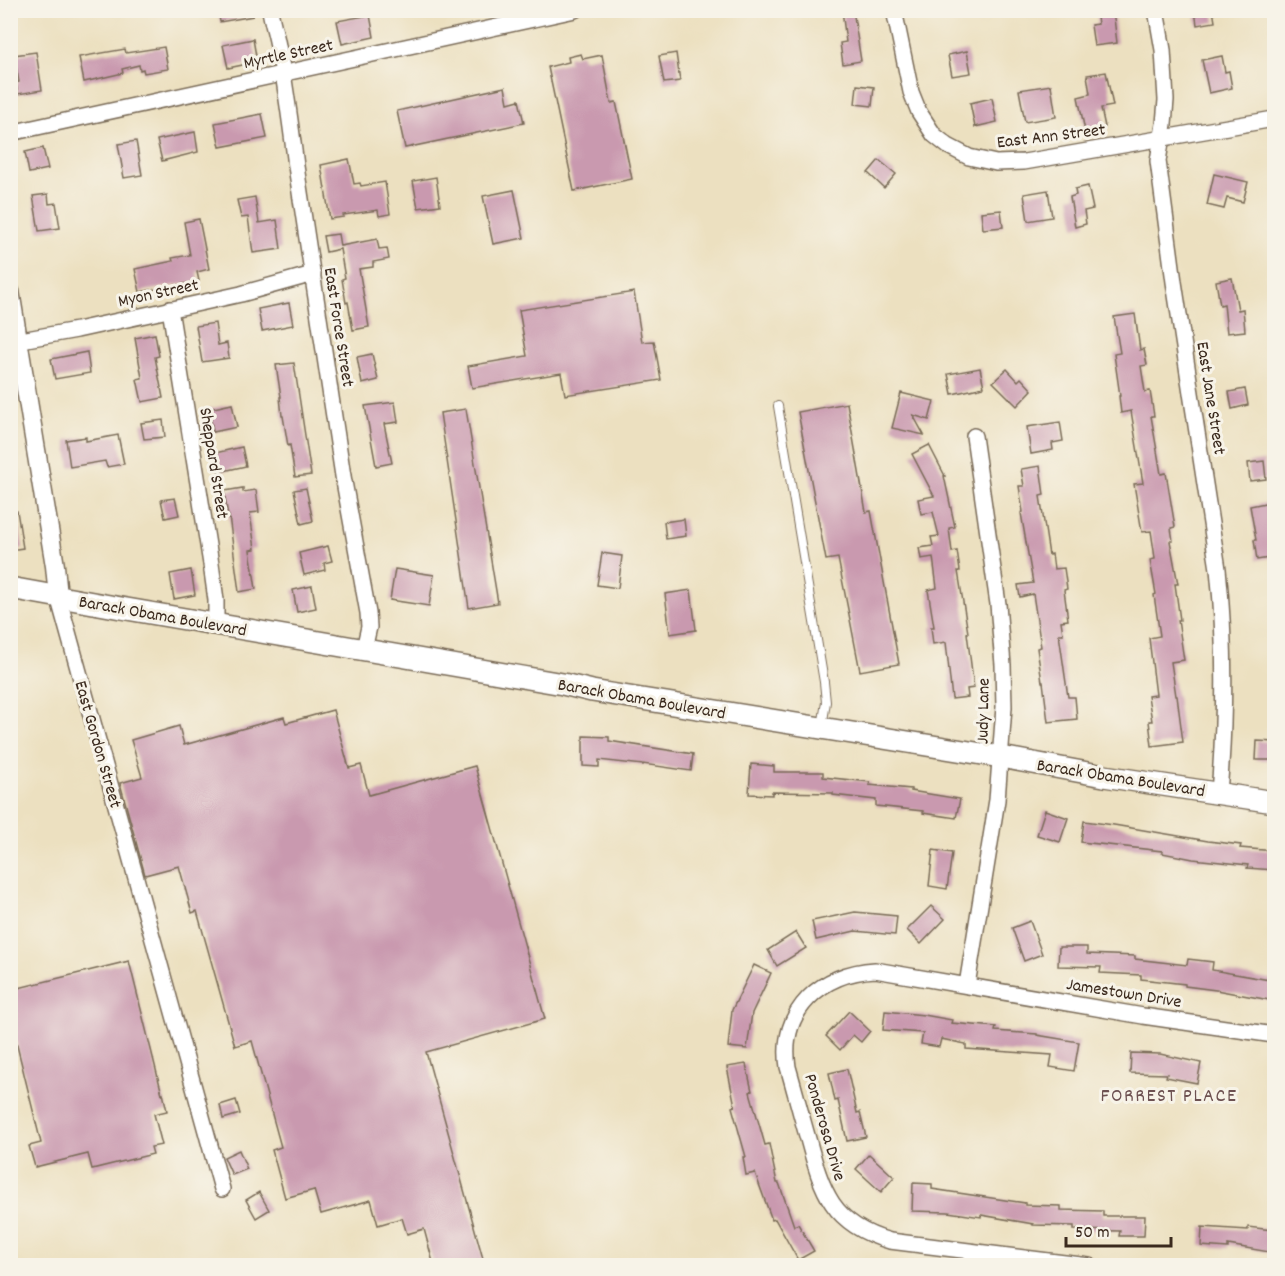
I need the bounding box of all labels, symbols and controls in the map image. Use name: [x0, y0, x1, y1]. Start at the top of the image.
street label: Myrtle Street: [241, 34, 336, 77]
street label: East Ann Street: [996, 118, 1107, 157]
street label: East Force Street: [316, 266, 359, 389]
street label: Myon Street: [116, 274, 202, 315]
street label: East Jane Street: [1188, 340, 1231, 457]
street label: Sheppard Street: [191, 406, 234, 521]
street label: Barack Obama Boulevard: [77, 590, 248, 645]
street label: Barack Obama Boulevard: [556, 673, 727, 728]
street label: East Gordon Street: [66, 678, 127, 812]
street label: Judy Lane: [971, 678, 998, 744]
street label: Barack Obama Boulevard: [1035, 754, 1206, 805]
street label: Jamestown Drive: [1064, 973, 1183, 1016]
street label: Ponderosa Drive: [796, 1071, 851, 1184]
district label: FORREST PLACE: [1101, 1083, 1238, 1111]
scale bar: [1066, 1210, 1171, 1248]
text: 50 m: [1075, 1221, 1110, 1246]

